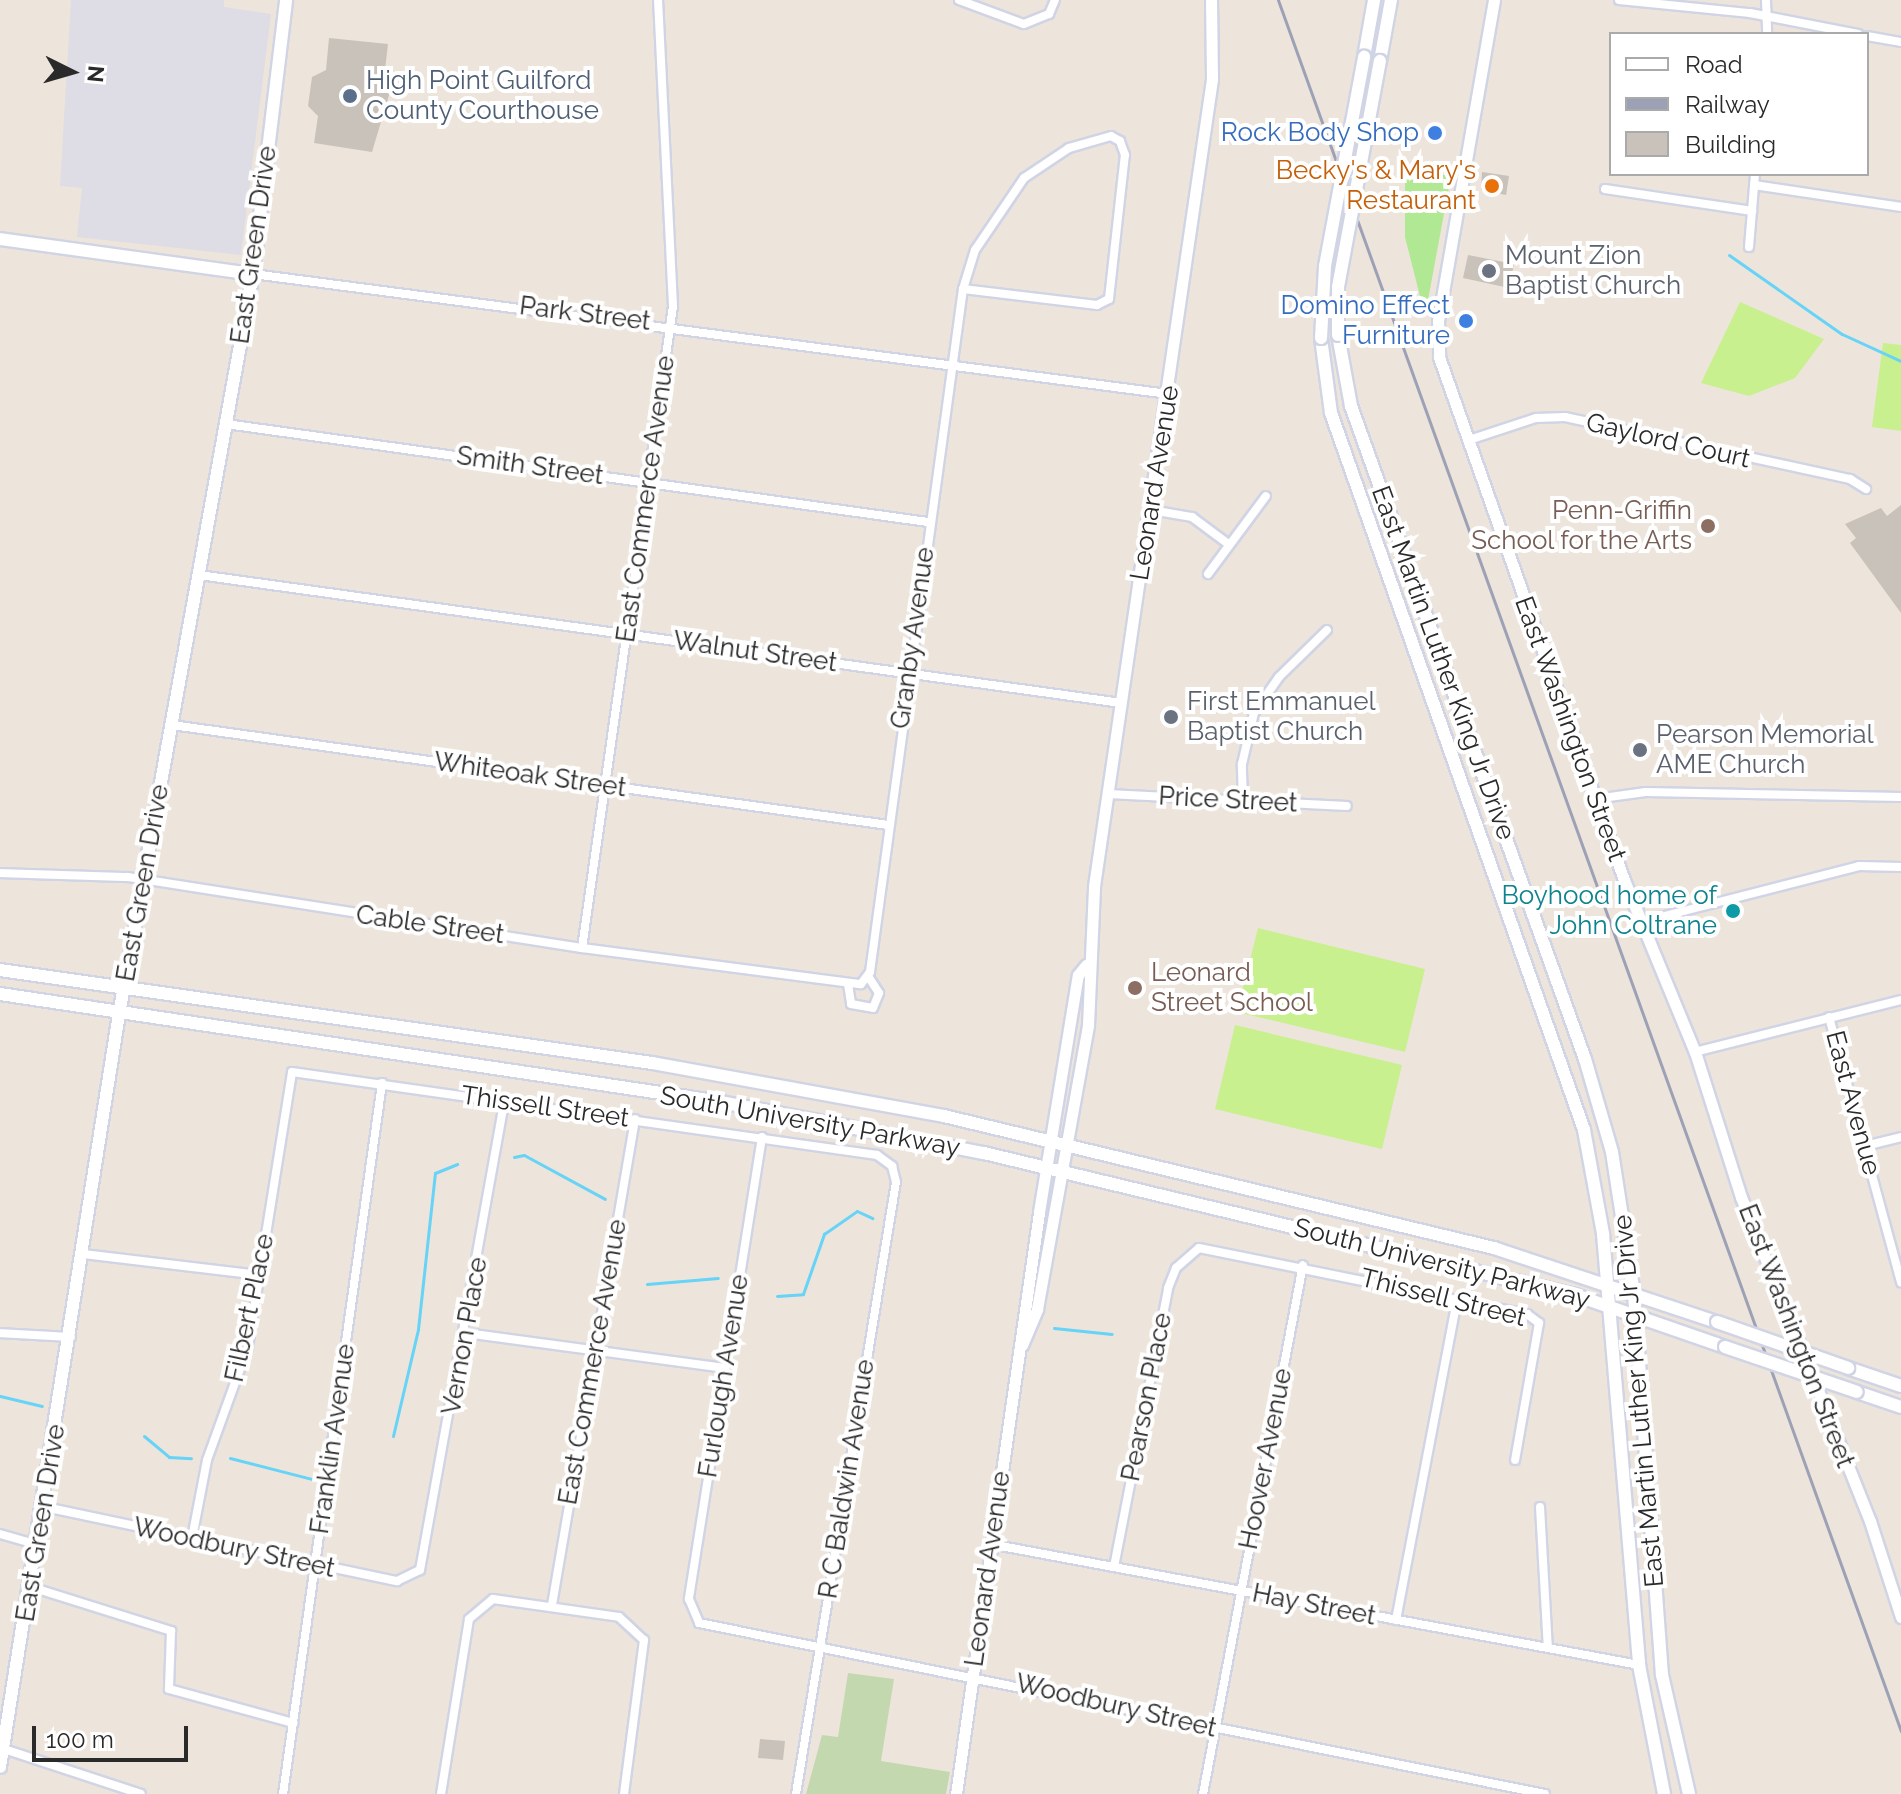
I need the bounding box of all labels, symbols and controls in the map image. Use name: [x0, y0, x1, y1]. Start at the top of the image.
north arrow: [32, 32, 112, 112]
legend: [1609, 32, 1869, 176]
text: Road: [1685, 50, 1743, 79]
text: N: [82, 65, 110, 84]
place label: High Point Guilford County Courthouse: [366, 65, 600, 126]
marker: High Point Guilford County Courthouse: [341, 87, 359, 105]
text: Railway: [1685, 90, 1770, 119]
place label: Rock Body Shop: [1220, 117, 1419, 149]
marker: Rock Body Shop: [1426, 124, 1444, 142]
text: Building: [1685, 130, 1776, 159]
street label: East Green Drive: [225, 144, 283, 346]
place label: Becky's & Mary's Restaurant: [1276, 155, 1476, 216]
marker: Becky's & Mary's Restaurant: [1483, 177, 1501, 195]
place label: Mount Zion Baptist Church: [1505, 240, 1681, 302]
marker: Mount Zion Baptist Church: [1480, 262, 1498, 280]
street label: Park Street: [518, 290, 652, 338]
place label: Domino Effect Furniture: [1281, 290, 1450, 352]
marker: Domino Effect Furniture: [1457, 312, 1475, 330]
street label: East Commerce Avenue: [610, 353, 682, 645]
street label: Leonard Avenue: [1124, 383, 1186, 583]
street label: Gaylord Court: [1583, 407, 1753, 475]
street label: Smith Street: [455, 440, 605, 492]
street label: East Martin Luther King Jr Drive: [1364, 481, 1522, 845]
place label: Penn-Griffin School for the Arts: [1469, 495, 1692, 556]
marker: Penn-Griffin School for the Arts: [1699, 517, 1717, 535]
street label: Granby Avenue: [885, 544, 941, 732]
street label: East Washington Street: [1507, 592, 1633, 866]
street label: Walnut Street: [671, 625, 839, 679]
place label: First Emmanuel Baptist Church: [1187, 686, 1376, 748]
marker: First Emmanuel Baptist Church: [1162, 708, 1180, 726]
place label: Pearson Memorial AME Church: [1656, 719, 1874, 780]
marker: Pearson Memorial AME Church: [1631, 741, 1649, 759]
street label: Whiteoak Street: [432, 746, 628, 804]
street label: Price Street: [1158, 781, 1298, 819]
street label: East Green Drive: [110, 782, 176, 984]
place label: Boyhood home of John Coltrane: [1501, 880, 1717, 942]
street label: Cable Street: [354, 899, 506, 951]
marker: Boyhood home of John Coltrane: [1724, 902, 1742, 920]
place label: Leonard Street School: [1151, 957, 1313, 1018]
marker: Leonard Street School: [1126, 979, 1144, 997]
street label: East Avenue: [1819, 1027, 1887, 1179]
street label: Thissell Street: [459, 1080, 631, 1134]
street label: South University Parkway: [657, 1080, 963, 1164]
street label: East Washington Street: [1731, 1200, 1861, 1472]
street label: South University Parkway: [1290, 1212, 1594, 1316]
street label: East Martin Luther King Jr Drive: [1607, 1212, 1671, 1590]
street label: East Commerce Avenue: [552, 1216, 634, 1508]
street label: Filbert Place: [219, 1231, 281, 1385]
street label: Vernon Place: [436, 1255, 494, 1417]
street label: Thissell Street: [1357, 1262, 1529, 1334]
street label: Furlough Avenue: [692, 1272, 756, 1480]
street label: Pearson Place: [1115, 1310, 1179, 1484]
street label: Franklin Avenue: [304, 1342, 362, 1536]
street label: R C Baldwin Avenue: [813, 1357, 881, 1601]
street label: Hoover Avenue: [1233, 1365, 1299, 1553]
street label: East Green Drive: [10, 1422, 72, 1624]
street label: Leonard Avenue: [959, 1469, 1017, 1669]
street label: Woodbury Street: [130, 1511, 338, 1585]
street label: Hay Street: [1249, 1578, 1379, 1632]
street label: Woodbury Street: [1012, 1668, 1220, 1744]
scale bar: [36, 1710, 192, 1760]
text: 100 m: [46, 1725, 114, 1754]

